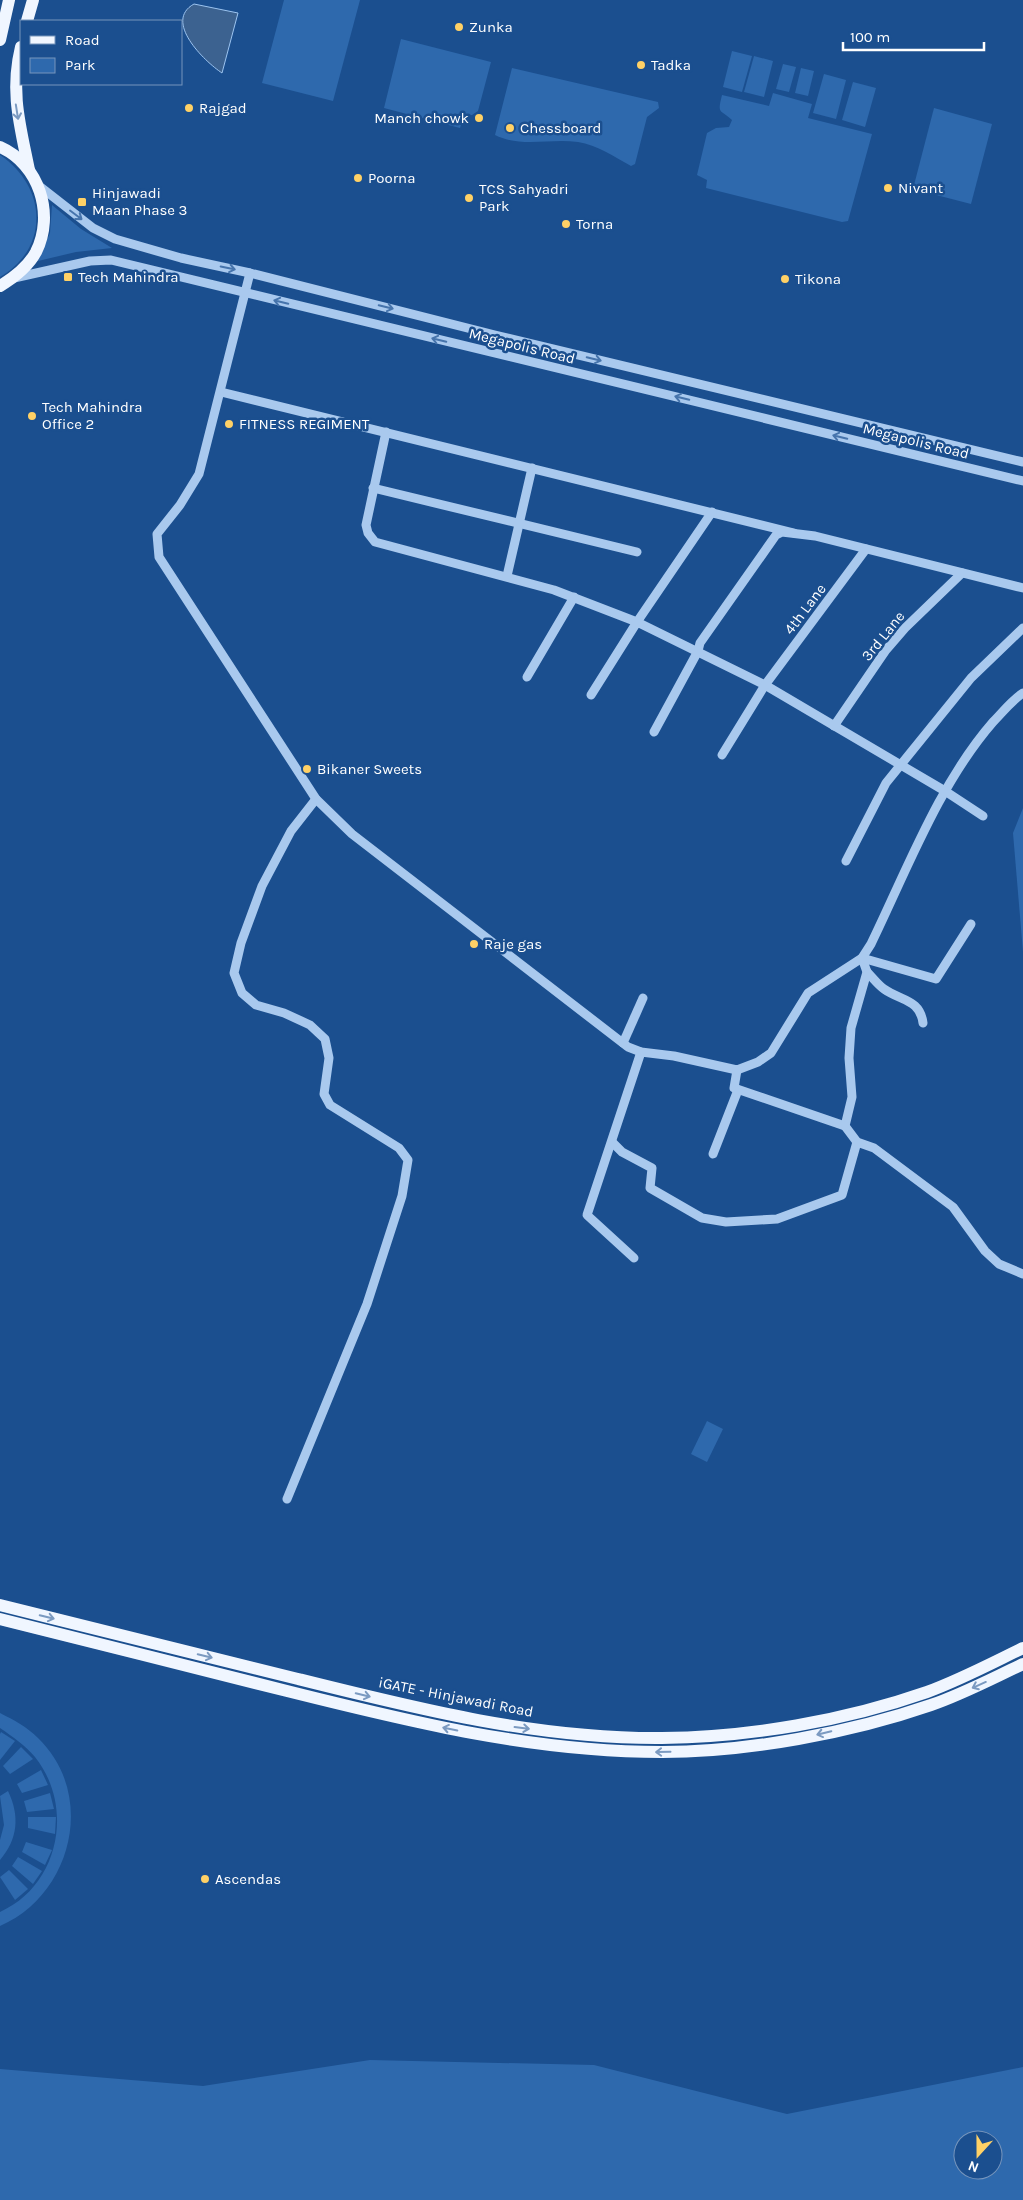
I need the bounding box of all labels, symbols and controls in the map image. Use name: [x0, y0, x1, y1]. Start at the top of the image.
place label: Zunka: [469, 18, 513, 36]
legend: [20, 20, 182, 85]
scale bar: [843, 20, 984, 52]
marker: Zunka: [453, 21, 465, 33]
text: 100 m: [850, 28, 890, 46]
text: Road: [65, 31, 100, 49]
text: Park: [65, 56, 95, 74]
place label: Tadka: [651, 56, 691, 74]
marker: Tadka: [635, 59, 647, 71]
place label: Rajgad: [199, 99, 247, 117]
marker: Rajgad: [183, 102, 195, 114]
one-way arrow: [12, 104, 22, 120]
place label: Manch chowk: [374, 109, 469, 127]
marker: Manch chowk: [473, 112, 485, 124]
place label: Chessboard: [520, 119, 601, 137]
marker: Chessboard: [504, 122, 516, 134]
place label: Poorna: [368, 169, 415, 187]
marker: Poorna: [352, 172, 364, 184]
place label: Nivant: [898, 179, 944, 197]
place label: TCS Sahyadri Park: [479, 180, 569, 215]
marker: Nivant: [882, 182, 894, 194]
place label: Hinjawadi Maan Phase 3: [92, 184, 187, 219]
marker: TCS Sahyadri Park: [463, 192, 475, 204]
marker: Hinjawadi Maan Phase 3: [76, 196, 88, 208]
one-way arrow: [69, 210, 82, 221]
place label: Torna: [576, 215, 613, 233]
marker: Torna: [560, 218, 572, 230]
one-way arrow: [220, 264, 236, 273]
place label: Tech Mahindra: [78, 268, 179, 286]
place label: Tikona: [795, 270, 841, 288]
marker: Tech Mahindra: [62, 271, 74, 283]
marker: Tikona: [779, 273, 791, 285]
one-way arrow: [273, 296, 289, 306]
one-way arrow: [377, 303, 393, 312]
street label: Megapolis Road: [467, 324, 577, 368]
one-way arrow: [431, 335, 447, 344]
one-way arrow: [586, 355, 602, 364]
one-way arrow: [674, 393, 690, 403]
place label: Tech Mahindra Office 2: [42, 398, 143, 433]
marker: Tech Mahindra Office 2: [26, 410, 38, 422]
place label: FITNESS REGIMENT: [239, 415, 370, 433]
marker: FITNESS REGIMENT: [223, 418, 235, 430]
street label: Megapolis Road: [861, 419, 971, 463]
one-way arrow: [832, 432, 848, 441]
street label: 4th Lane: [780, 580, 830, 638]
street label: 3rd Lane: [858, 608, 908, 664]
place label: Bikaner Sweets: [317, 760, 422, 778]
marker: Bikaner Sweets: [301, 763, 313, 775]
place label: Raje gas: [484, 935, 542, 953]
marker: Raje gas: [468, 938, 480, 950]
one-way arrow: [39, 1613, 55, 1622]
one-way arrow: [196, 1652, 212, 1661]
street label: iGATE - Hinjawadi Road: [377, 1673, 535, 1721]
one-way arrow: [972, 1680, 987, 1690]
one-way arrow: [354, 1691, 370, 1700]
one-way arrow: [513, 1723, 529, 1733]
one-way arrow: [442, 1724, 458, 1733]
one-way arrow: [817, 1729, 833, 1738]
one-way arrow: [655, 1747, 671, 1756]
place label: Ascendas: [215, 1870, 281, 1888]
marker: Ascendas: [199, 1873, 211, 1885]
north arrow: [953, 2130, 1003, 2180]
text: N: [966, 2157, 981, 2176]

